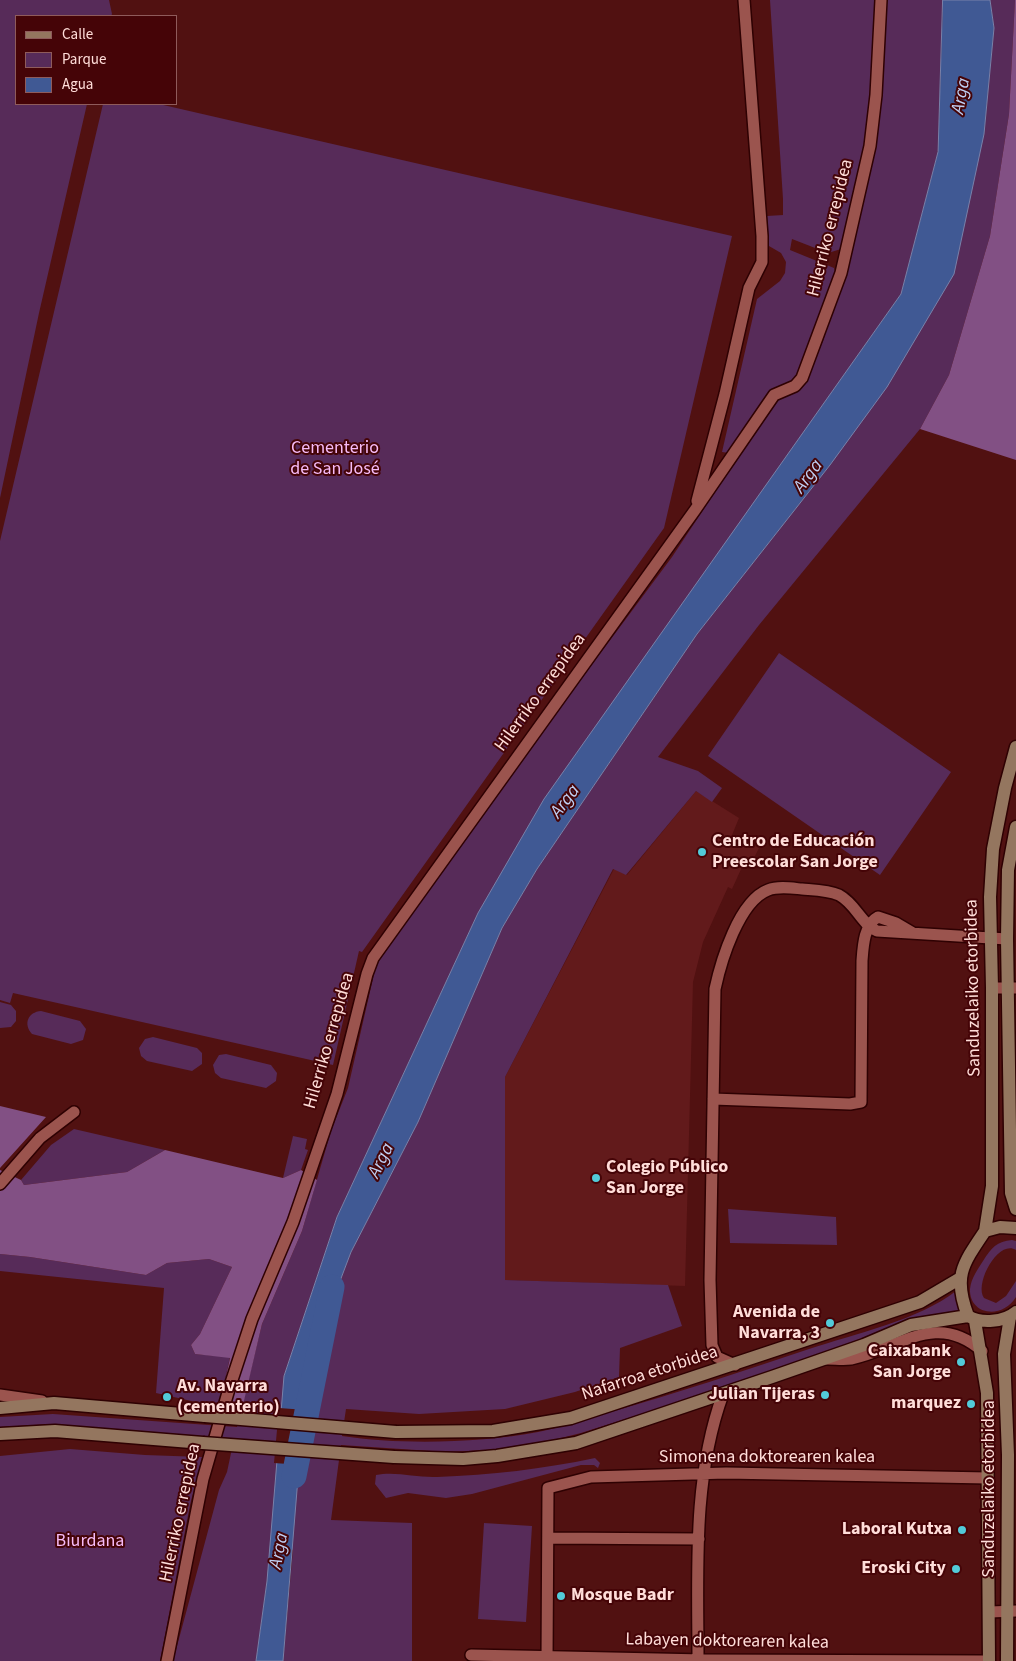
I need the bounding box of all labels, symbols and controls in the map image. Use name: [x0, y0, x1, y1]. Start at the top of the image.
legend: [15, 15, 178, 105]
text: Calle: [62, 24, 93, 45]
text: Parque: [62, 49, 106, 70]
text: Agua: [62, 74, 93, 95]
water label: Arga: [948, 76, 976, 116]
street label: Hilerriko errepidea: [803, 157, 859, 299]
park label: Cementerio de San José: [290, 438, 380, 480]
water label: Arga: [789, 456, 829, 498]
street label: Hilerriko errepidea: [491, 630, 591, 756]
water label: Arga: [546, 781, 586, 823]
place label: Centro de Educación Preescolar San Jorge: [712, 831, 878, 874]
marker: Centro de Educación Preescolar San Jorge: [696, 846, 708, 858]
street label: Sanduzelaiko etorbidea: [962, 899, 986, 1077]
street label: Hilerriko errepidea: [300, 970, 360, 1112]
water label: Arga: [364, 1140, 400, 1182]
place label: Colegio Público San Jorge: [606, 1157, 728, 1200]
marker: Colegio Público San Jorge: [590, 1172, 602, 1184]
place label: Avenida de Navarra, 3: [733, 1302, 820, 1345]
marker: Avenida de Navarra, 3: [824, 1317, 836, 1329]
place label: Caixabank San Jorge: [868, 1341, 951, 1384]
street label: Nafarroa etorbidea: [579, 1342, 721, 1406]
marker: Caixabank San Jorge: [955, 1356, 967, 1368]
place label: Av. Navarra (cementerio): [177, 1376, 280, 1418]
place label: Julian Tijeras: [709, 1384, 815, 1406]
marker: Julian Tijeras: [819, 1389, 831, 1401]
marker: Av. Navarra (cementerio): [161, 1391, 173, 1403]
place label: marquez: [891, 1393, 961, 1415]
marker: marquez: [965, 1398, 977, 1410]
street label: Sanduzelaiko etorbidea: [979, 1400, 1001, 1578]
street label: Hilerriko errepidea: [156, 1442, 206, 1584]
street label: Simonena doktorearen kalea: [659, 1447, 875, 1469]
place label: Laboral Kutxa: [842, 1519, 952, 1541]
marker: Laboral Kutxa: [956, 1524, 968, 1536]
park label: Biurdana: [56, 1531, 124, 1553]
water label: Arga: [265, 1531, 295, 1571]
place label: Eroski City: [861, 1558, 946, 1580]
marker: Eroski City: [950, 1563, 962, 1575]
place label: Mosque Badr: [571, 1585, 674, 1607]
marker: Mosque Badr: [555, 1590, 567, 1602]
street label: Labayen doktorearen kalea: [625, 1629, 829, 1655]

